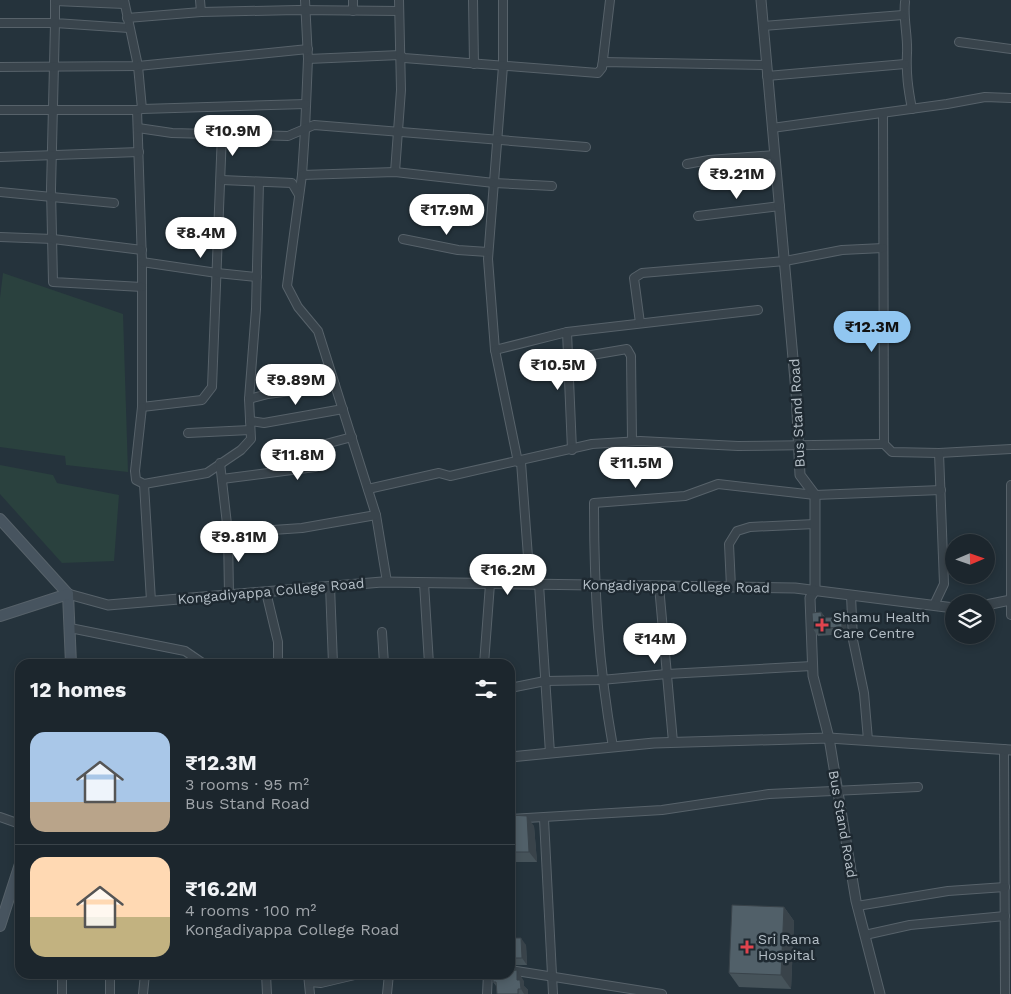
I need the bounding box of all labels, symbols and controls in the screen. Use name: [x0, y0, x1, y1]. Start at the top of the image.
pin: ₹10.9M: [192, 114, 274, 157]
text: ₹10.9M: [205, 121, 261, 140]
pin: ₹9.21M: [696, 158, 778, 200]
text: ₹9.21M: [709, 164, 765, 183]
pin: ₹17.9M: [406, 194, 488, 236]
text: ₹17.9M: [420, 200, 474, 219]
pin: ₹8.4M: [166, 216, 236, 259]
text: ₹8.4M: [176, 223, 226, 242]
pin: ₹12.3M: [831, 310, 913, 353]
text: ₹12.3M: [845, 317, 899, 336]
pin: ₹10.5M: [517, 348, 599, 391]
text: ₹10.5M: [530, 355, 586, 374]
street label: Bus Stand Road: [786, 358, 808, 468]
pin: ₹9.89M: [255, 364, 337, 406]
text: ₹9.89M: [267, 370, 325, 389]
pin: ₹11.8M: [257, 438, 339, 481]
text: ₹11.8M: [272, 445, 324, 464]
pin: ₹11.5M: [595, 446, 677, 489]
text: ₹11.5M: [610, 453, 662, 472]
pin: ₹9.81M: [198, 520, 280, 563]
text: ₹9.81M: [211, 527, 267, 546]
north arrow: [945, 534, 995, 584]
map controls: [945, 534, 995, 644]
pin: ₹16.2M: [467, 554, 549, 596]
text: ₹16.2M: [480, 560, 536, 579]
street label: Kongadiyappa College Road: [177, 575, 365, 607]
street label: Kongadiyappa College Road: [582, 576, 770, 596]
button: layers: [945, 594, 995, 644]
place label: Shamu Health Care Centre: [833, 609, 930, 641]
marker: Shamu Health Care Centre: [815, 618, 829, 632]
pin: ₹14M: [625, 622, 685, 665]
text: ₹14M: [634, 629, 676, 648]
icon: filters: [472, 675, 500, 703]
text: 12 homes: [30, 677, 126, 702]
text: ₹12.3M: [185, 750, 257, 775]
icon: home: [70, 752, 130, 812]
street label: Bus Stand Road: [826, 769, 860, 879]
text: 3 rooms · 95 m²: [185, 775, 309, 794]
text: Bus Stand Road: [185, 794, 310, 813]
text: ₹16.2M: [185, 876, 257, 901]
icon: home: [70, 877, 130, 937]
text: 4 rooms · 100 m²: [185, 901, 316, 920]
text: Kongadiyappa College Road: [185, 920, 399, 939]
place label: Sri Rama Hospital: [758, 931, 820, 963]
marker: Sri Rama Hospital: [740, 940, 754, 954]

